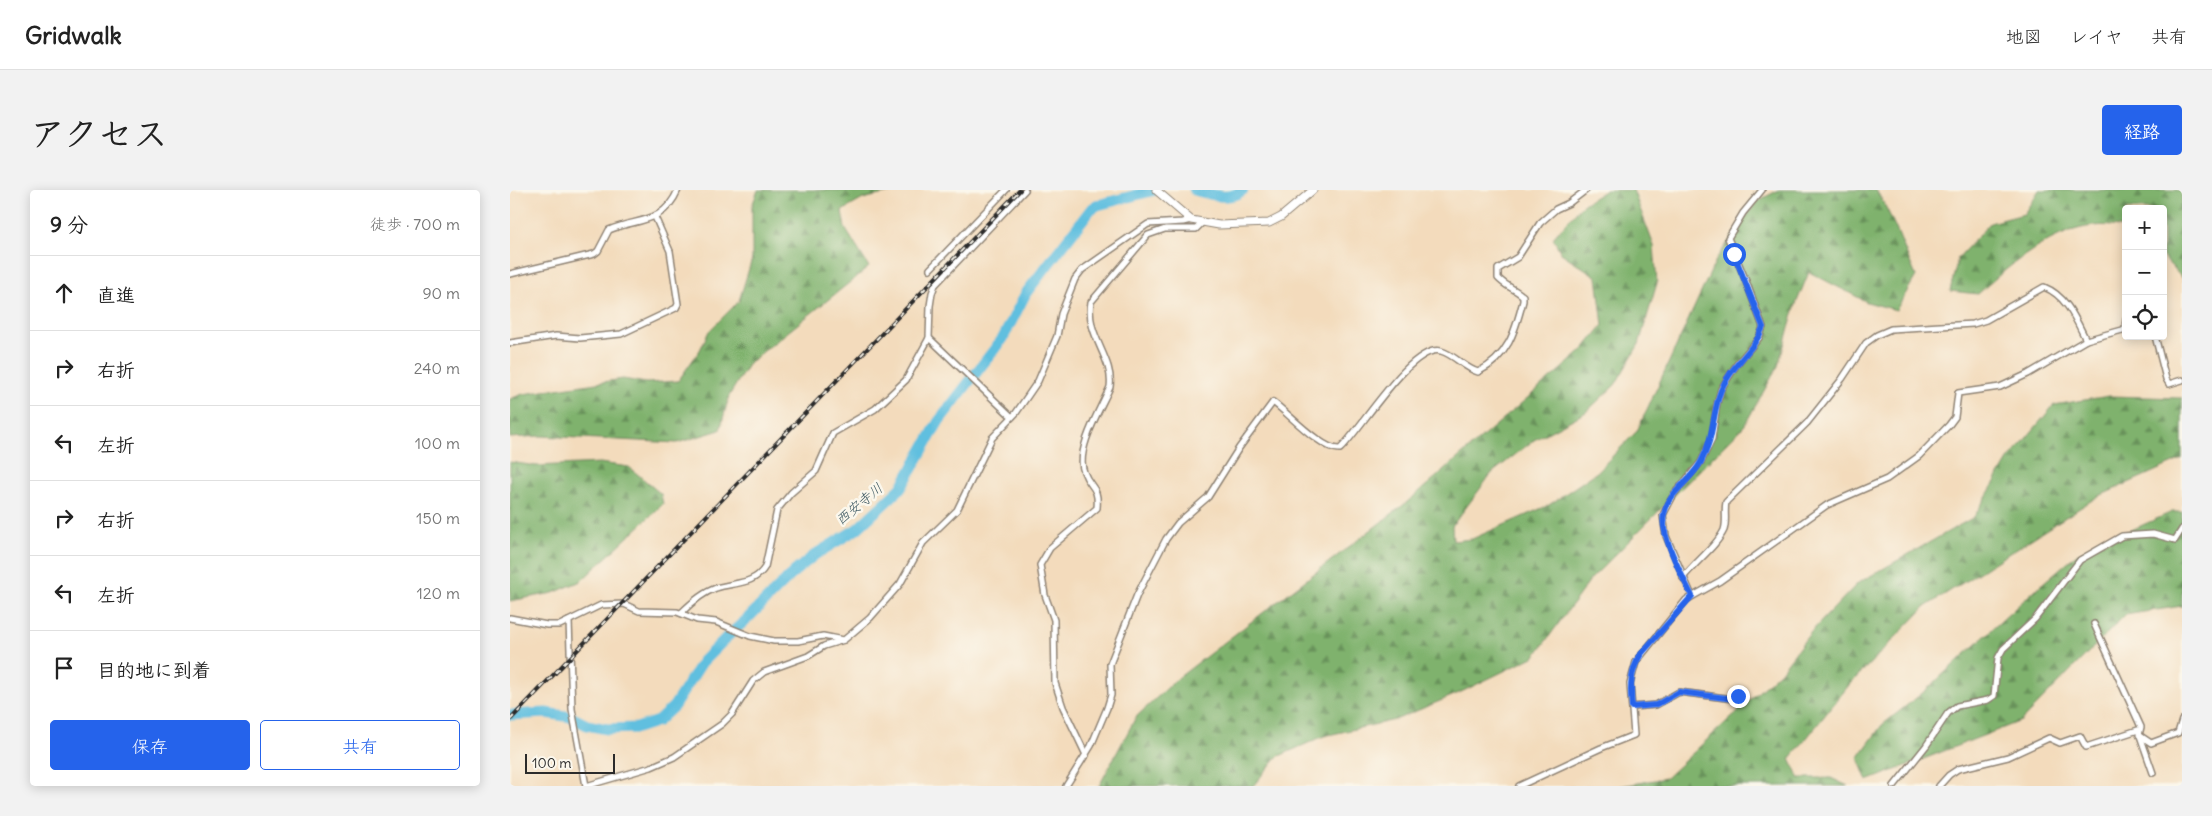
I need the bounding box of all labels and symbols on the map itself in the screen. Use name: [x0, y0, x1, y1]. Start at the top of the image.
route start: [1723, 243, 1746, 266]
water label: 西安寺川: [832, 479, 886, 529]
route end: [1727, 685, 1750, 708]
scale bar: [525, 751, 615, 774]

